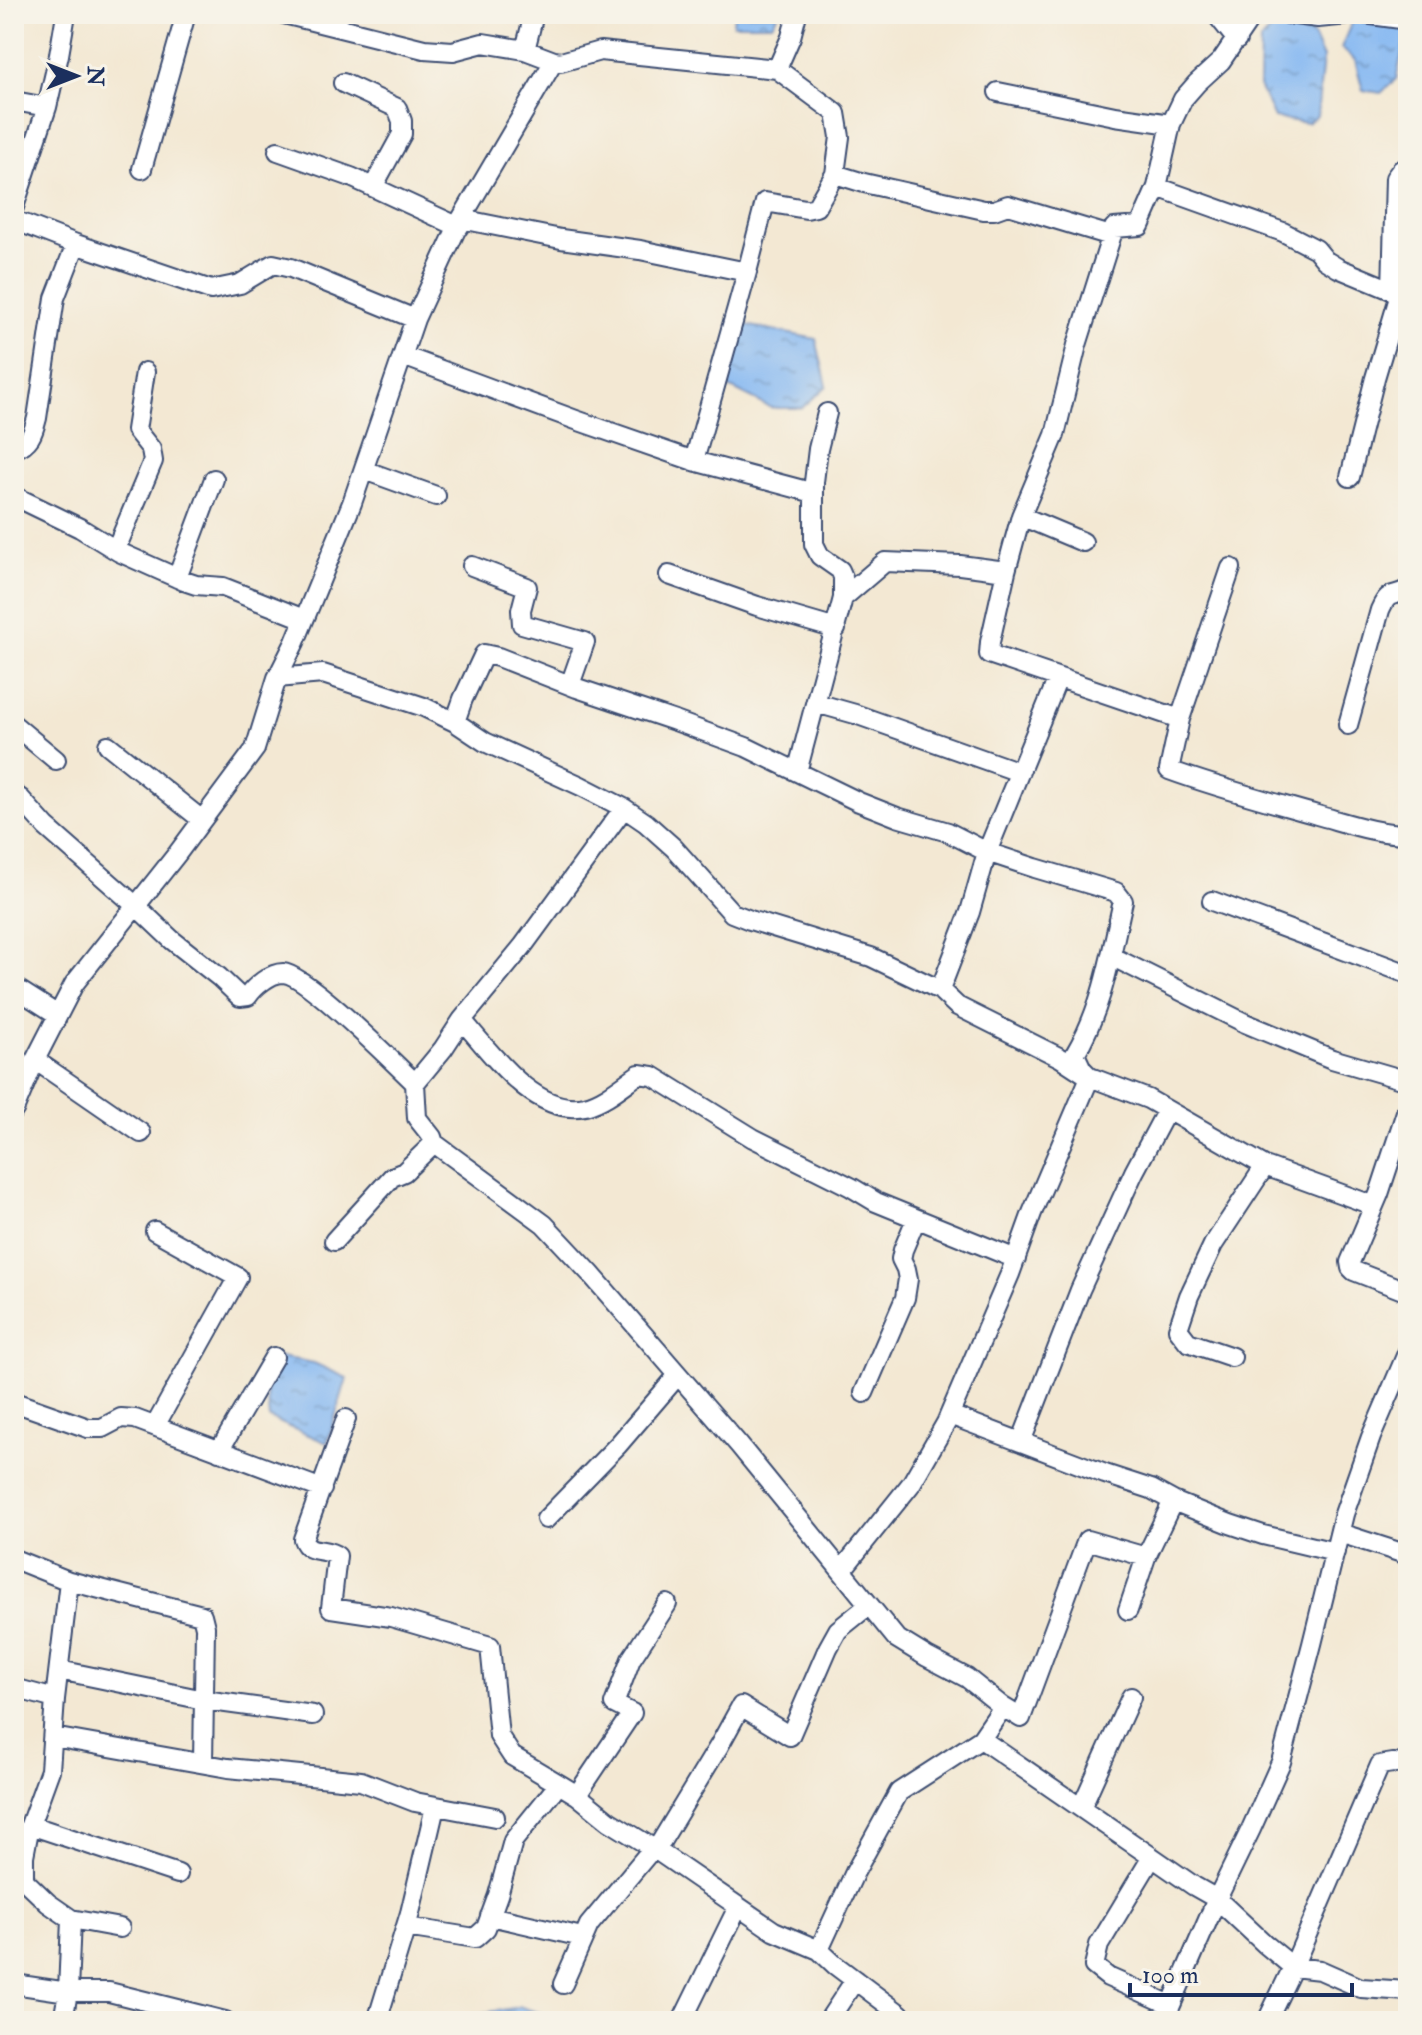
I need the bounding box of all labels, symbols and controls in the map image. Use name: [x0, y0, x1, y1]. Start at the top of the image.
north arrow: [36, 36, 116, 116]
text: N: [81, 65, 109, 86]
scale bar: [1130, 1947, 1352, 1997]
text: 100 m: [1142, 1960, 1199, 1991]

